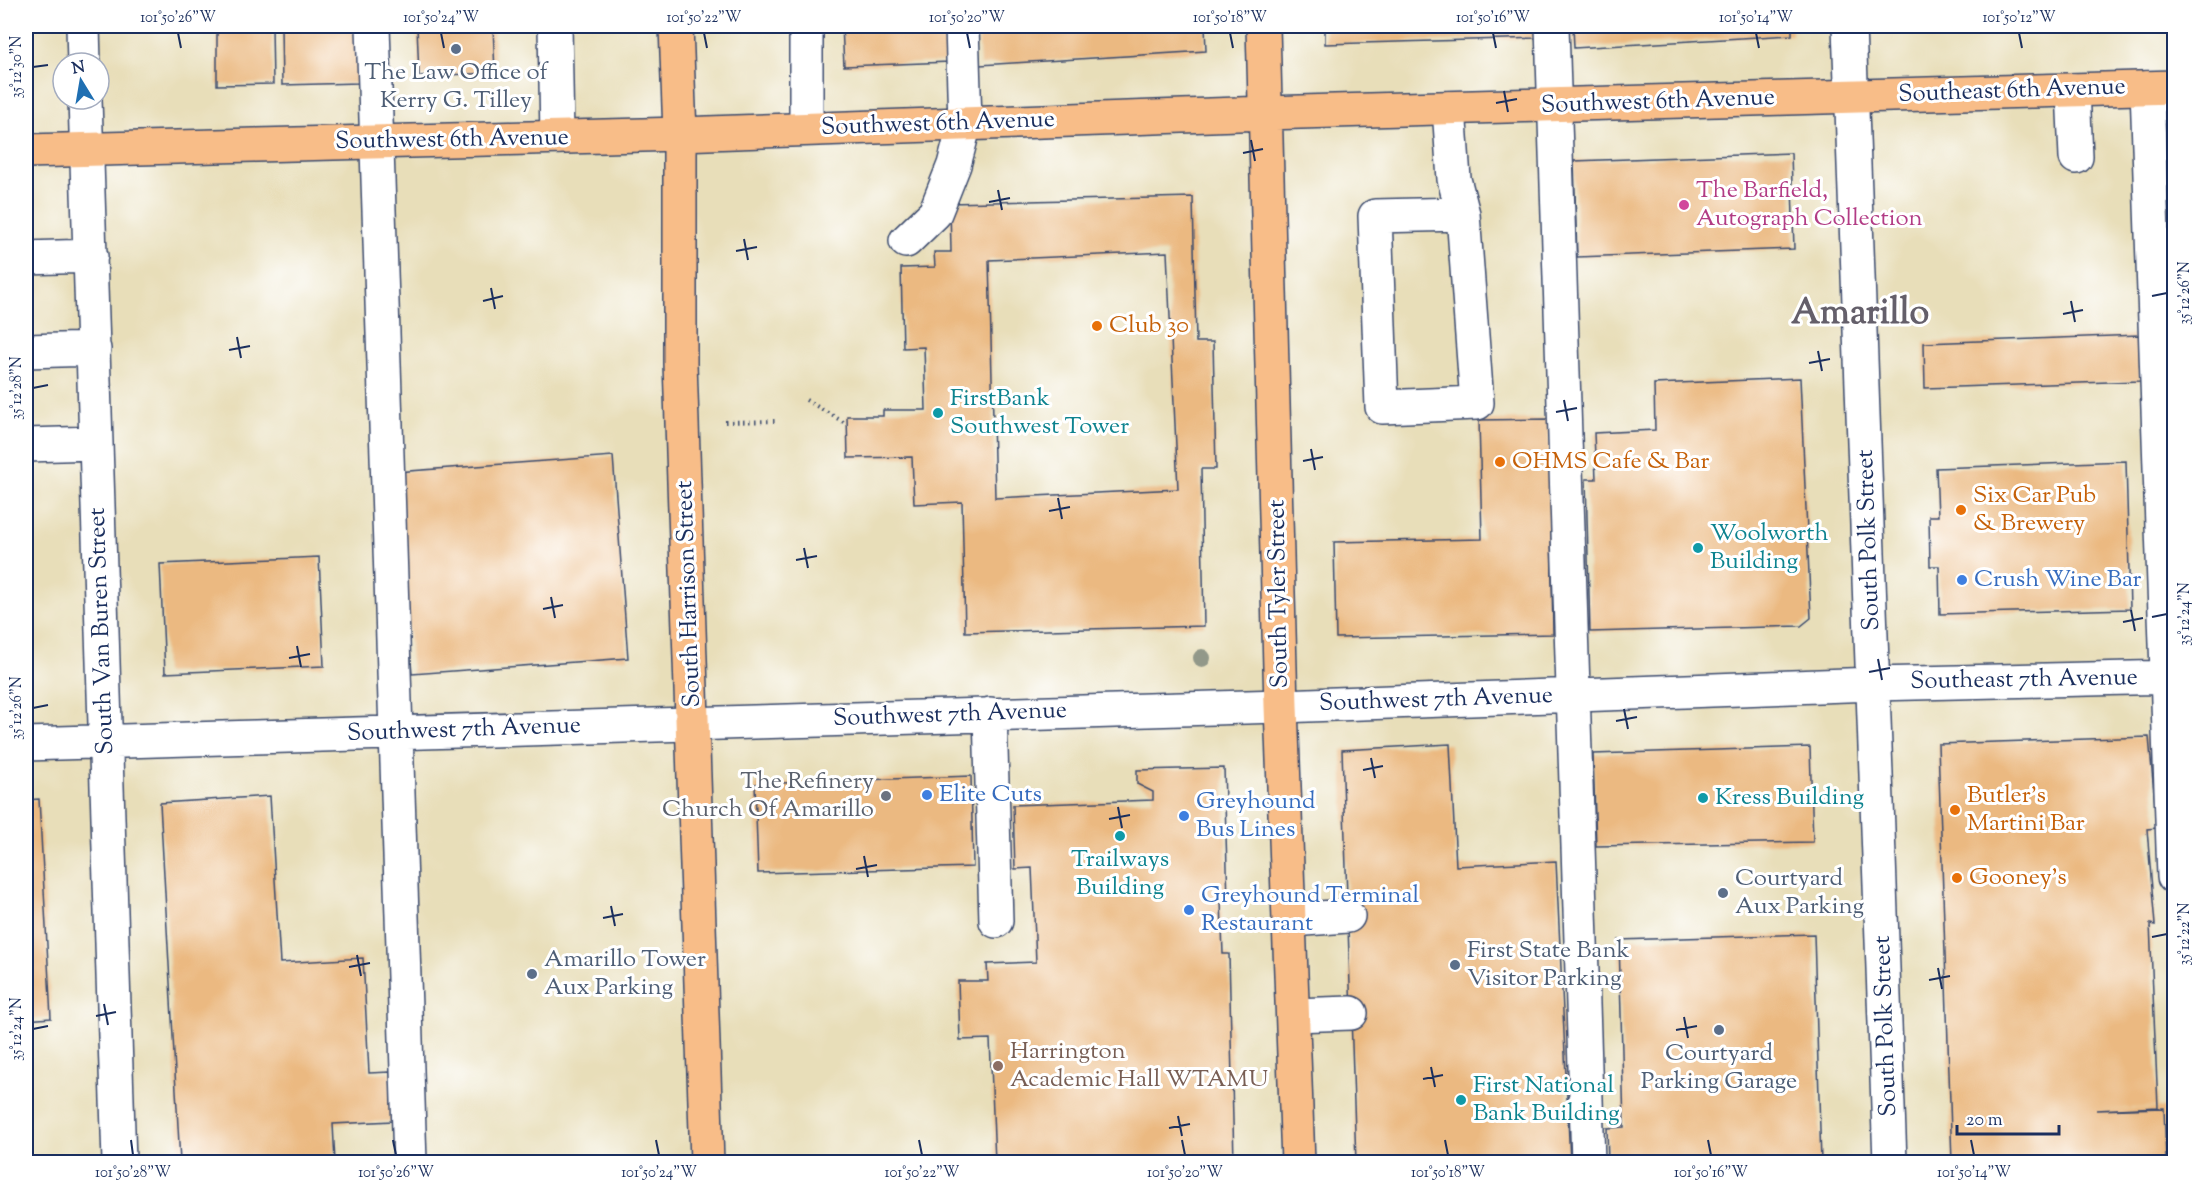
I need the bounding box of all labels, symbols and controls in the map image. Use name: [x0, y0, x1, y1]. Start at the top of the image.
text: 101°50'26"W: [140, 8, 216, 29]
text: 101°50'24"W: [403, 8, 479, 29]
text: 101°50'22"W: [667, 8, 742, 29]
text: 101°50'20"W: [929, 8, 1005, 29]
text: 101°50'18"W: [1193, 8, 1267, 29]
text: 101°50'16"W: [1456, 8, 1530, 29]
text: 101°50'14"W: [1719, 8, 1793, 29]
text: 101°50'12"W: [1982, 8, 2056, 29]
text: 35°12'30"N: [7, 36, 28, 98]
marker: The Law Office of Kerry G. Tilley: [449, 42, 463, 56]
north arrow: [51, 51, 111, 111]
text: N: [70, 56, 87, 81]
place label: The Law Office of Kerry G. Tilley: [364, 56, 550, 118]
street label: Southeast 6th Avenue: [1898, 70, 2126, 112]
street label: Southwest 6th Avenue: [1541, 81, 1775, 123]
street label: Southwest 6th Avenue: [821, 103, 1055, 145]
street label: Southwest 6th Avenue: [335, 121, 569, 159]
place label: The Barfield, Autograph Collection: [1696, 174, 1923, 236]
marker: The Barfield, Autograph Collection: [1677, 198, 1691, 212]
text: 35°12'26"N: [2175, 261, 2196, 325]
district label: Amarillo: [1791, 288, 1929, 340]
place label: Club 30: [1109, 309, 1189, 343]
marker: Club 30: [1090, 319, 1104, 333]
text: 35°12'28"N: [7, 356, 28, 420]
place label: FirstBank Southwest Tower: [950, 382, 1129, 444]
marker: FirstBank Southwest Tower: [931, 406, 945, 420]
place label: OHMS Cafe & Bar: [1512, 445, 1709, 479]
street label: South Polk Street: [1849, 449, 1889, 631]
marker: OHMS Cafe & Bar: [1493, 455, 1507, 469]
place label: Six Car Pub & Brewery: [1973, 479, 2096, 541]
street label: South Harrison Street: [668, 480, 710, 708]
street label: South Tyler Street: [1260, 499, 1298, 689]
marker: Six Car Pub & Brewery: [1954, 503, 1968, 517]
street label: South Van Buren Street: [81, 507, 123, 755]
place label: Woolworth Building: [1710, 517, 1829, 579]
marker: Woolworth Building: [1691, 541, 1705, 555]
place label: Crush Wine Bar: [1974, 563, 2142, 597]
marker: Crush Wine Bar: [1955, 573, 1969, 587]
text: 35°12'24"N: [2175, 582, 2196, 646]
street label: Southeast 7th Avenue: [1910, 661, 2138, 699]
text: 35°12'26"N: [7, 676, 28, 740]
street label: Southwest 7th Avenue: [1318, 679, 1554, 721]
street label: Southwest 7th Avenue: [832, 694, 1068, 736]
street label: Southwest 7th Avenue: [346, 709, 582, 751]
place label: The Refinery Church Of Amarillo: [662, 765, 874, 827]
place label: Elite Cuts: [939, 778, 1042, 812]
place label: Butler's Martini Bar: [1967, 779, 2085, 841]
place label: Kress Building: [1715, 781, 1865, 815]
place label: Greyhound Bus Lines: [1196, 785, 1316, 847]
marker: Elite Cuts: [920, 788, 934, 802]
marker: The Refinery Church Of Amarillo: [879, 789, 893, 803]
marker: Kress Building: [1696, 791, 1710, 805]
marker: Butler's Martini Bar: [1948, 803, 1962, 817]
marker: Greyhound Bus Lines: [1177, 809, 1191, 823]
marker: Trailways Building: [1113, 829, 1127, 843]
place label: Trailways Building: [1071, 843, 1169, 905]
place label: Gooney's: [1969, 861, 2067, 895]
place label: Courtyard Aux Parking: [1735, 862, 1864, 924]
marker: Gooney's: [1950, 871, 1964, 885]
place label: Greyhound Terminal Restaurant: [1201, 879, 1420, 941]
marker: Courtyard Aux Parking: [1716, 886, 1730, 900]
marker: Greyhound Terminal Restaurant: [1182, 903, 1196, 917]
text: 35°12'22"N: [2175, 903, 2196, 965]
place label: First State Bank Visitor Parking: [1467, 934, 1630, 996]
street label: South Polk Street: [1866, 935, 1906, 1117]
place label: Amarillo Tower Aux Parking: [544, 943, 706, 1005]
marker: First State Bank Visitor Parking: [1448, 958, 1462, 972]
marker: Amarillo Tower Aux Parking: [525, 967, 539, 981]
text: 35°12'24"N: [7, 997, 28, 1061]
marker: Courtyard Parking Garage: [1712, 1023, 1726, 1037]
place label: Harrington Academic Hall WTAMU: [1010, 1035, 1268, 1097]
place label: Courtyard Parking Garage: [1641, 1037, 1797, 1099]
marker: Harrington Academic Hall WTAMU: [991, 1059, 1005, 1073]
place label: First National Bank Building: [1473, 1069, 1620, 1131]
marker: First National Bank Building: [1454, 1093, 1468, 1107]
scale bar: [1957, 1098, 2059, 1136]
text: 20 m: [1966, 1108, 2003, 1134]
text: 101°50'28"W: [95, 1163, 171, 1184]
text: 101°50'26"W: [358, 1163, 434, 1184]
text: 101°50'24"W: [621, 1163, 697, 1184]
text: 101°50'22"W: [885, 1163, 960, 1184]
text: 101°50'20"W: [1147, 1163, 1223, 1184]
text: 101°50'18"W: [1411, 1163, 1485, 1184]
text: 101°50'16"W: [1674, 1163, 1748, 1184]
text: 101°50'14"W: [1937, 1163, 2011, 1184]

